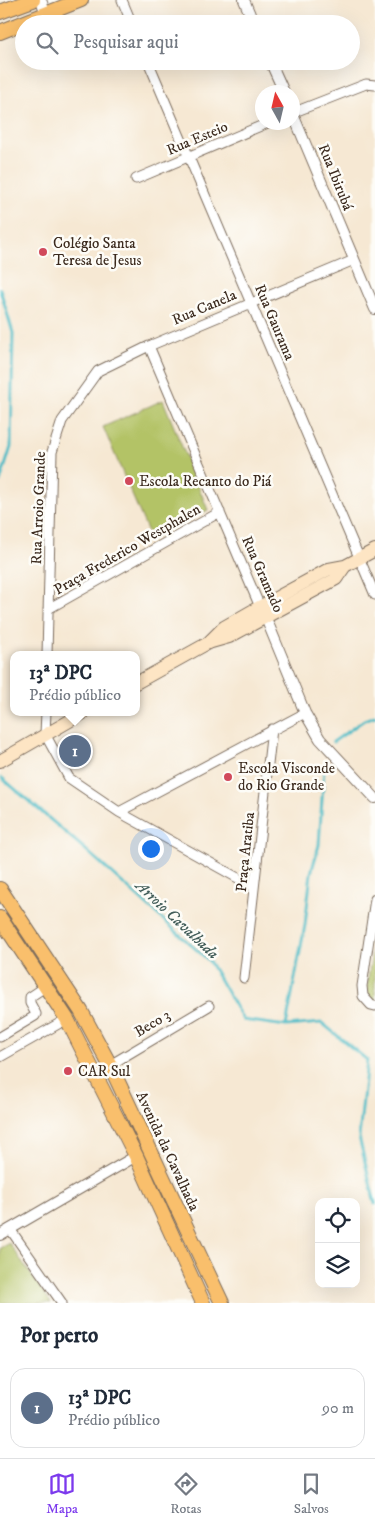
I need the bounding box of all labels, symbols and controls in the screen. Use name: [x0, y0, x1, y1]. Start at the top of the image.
search box: [15, 15, 360, 70]
icon: search: [33, 29, 61, 57]
text: Pesquisar aqui: [73, 31, 179, 54]
north arrow: [255, 85, 300, 130]
street label: Rua Esteio: [164, 117, 231, 160]
street label: Rua Ibirubá: [314, 141, 358, 214]
place label: Colégio Santa Teresa de Jesus: [53, 234, 142, 270]
marker: Colégio Santa Teresa de Jesus: [37, 246, 49, 258]
street label: Rua Gaurama: [250, 281, 299, 364]
street label: Rua Canela: [169, 285, 240, 329]
street label: Rua Arroio Grande: [27, 451, 50, 565]
place label: Escola Recanto do Piá: [139, 472, 272, 491]
marker: Escola Recanto do Piá: [123, 475, 135, 487]
street label: Praça Frederico Westphalen: [50, 500, 204, 599]
street label: Rua Gramado: [237, 533, 288, 615]
popup: [10, 651, 140, 716]
text: 13ª DPC: [29, 662, 92, 685]
text: Prédio público: [29, 685, 121, 705]
pin: 1: [59, 732, 91, 770]
place label: Escola Visconde do Rio Grande: [238, 759, 335, 795]
marker: Escola Visconde do Rio Grande: [222, 771, 234, 783]
street label: Praça Aratiba: [232, 811, 259, 893]
your location: [138, 836, 164, 862]
water label: Arroio Cavalhada: [130, 875, 223, 963]
street label: Beco 3: [131, 1005, 174, 1041]
place label: CAR Sul: [78, 1062, 131, 1081]
marker: CAR Sul: [62, 1065, 74, 1077]
street label: Avenida da Cavalhada: [132, 1088, 204, 1215]
map controls: [315, 1198, 360, 1288]
button: locate: [315, 1198, 360, 1243]
button: layers: [315, 1243, 360, 1288]
text: Por perto: [20, 1323, 98, 1349]
text: 13ª DPC: [68, 1387, 131, 1410]
text: 1: [34, 1398, 40, 1418]
text: 90 m: [322, 1398, 354, 1418]
text: Prédio público: [68, 1410, 160, 1430]
tab: Mapa: [46, 1470, 78, 1518]
tab: Rotas: [170, 1470, 201, 1518]
tab: Salvos: [294, 1470, 329, 1518]

